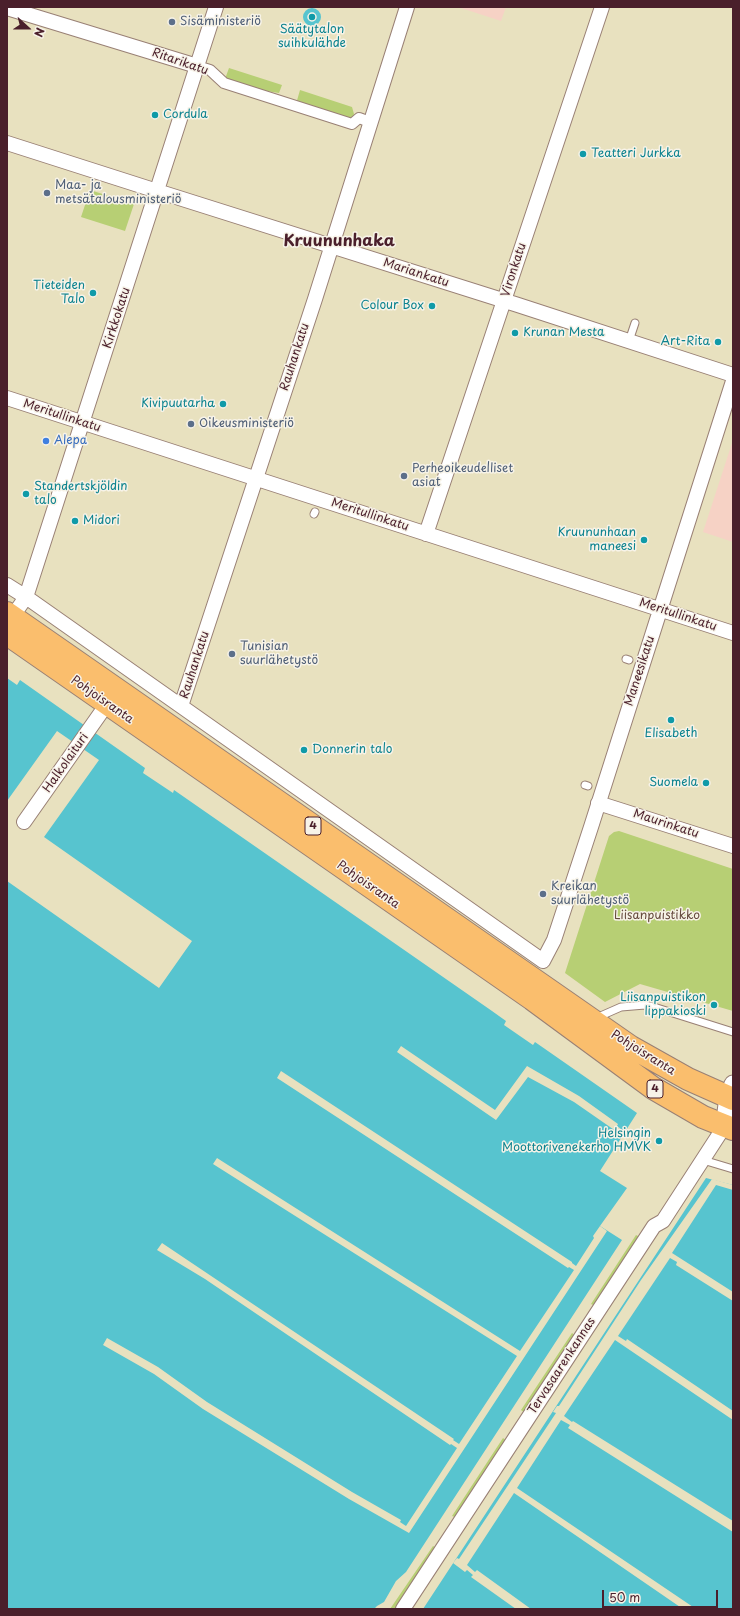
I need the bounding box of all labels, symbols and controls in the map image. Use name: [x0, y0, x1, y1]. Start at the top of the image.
north arrow: [8, 8, 48, 48]
marker: Säätytalon suihkulähde: [307, 12, 317, 22]
place label: Sisäministeriö: [180, 15, 261, 29]
marker: Sisäministeriö: [167, 17, 177, 27]
place label: Säätytalon suihkulähde: [278, 23, 346, 51]
text: N: [30, 25, 49, 40]
street label: Ritarikatu: [150, 46, 210, 78]
place label: Cordula: [163, 108, 208, 122]
marker: Cordula: [150, 110, 160, 120]
place label: Teatteri Jurkka: [591, 147, 681, 161]
marker: Teatteri Jurkka: [578, 149, 588, 159]
place label: Maa- ja metsätalousministeriö: [55, 179, 181, 207]
marker: Maa- ja metsätalousministeriö: [42, 188, 52, 198]
district label: Kruununhaka: [283, 232, 395, 252]
street label: Vironkatu: [498, 241, 530, 299]
street label: Mariankatu: [381, 256, 451, 290]
place label: Tieteiden Talo: [33, 279, 85, 307]
street label: Kirkkokatu: [100, 286, 134, 350]
marker: Tieteiden Talo: [88, 288, 98, 298]
place label: Colour Box: [360, 299, 424, 313]
marker: Colour Box: [427, 301, 437, 311]
street label: Rauhankatu: [277, 321, 313, 393]
place label: Krunan Mesta: [523, 326, 604, 340]
marker: Krunan Mesta: [510, 328, 520, 338]
place label: Art-Rita: [661, 335, 710, 349]
marker: Art-Rita: [713, 337, 723, 347]
street label: Meritullinkatu: [21, 397, 103, 435]
place label: Kivipuutarha: [141, 397, 215, 411]
marker: Kivipuutarha: [218, 399, 228, 409]
place label: Oikeusministeriö: [199, 417, 294, 431]
marker: Oikeusministeriö: [186, 419, 196, 429]
place label: Alepa: [54, 434, 87, 448]
marker: Alepa: [41, 436, 51, 446]
place label: Perheoikeudelliset asiat: [412, 462, 513, 490]
marker: Perheoikeudelliset asiat: [399, 471, 409, 481]
place label: Standertskjöldin talo: [34, 480, 128, 508]
marker: Standertskjöldin talo: [21, 489, 31, 499]
street label: Meritullinkatu: [329, 496, 411, 534]
place label: Midori: [83, 514, 120, 528]
marker: Midori: [70, 516, 80, 526]
place label: Kruununhaan maneesi: [558, 526, 636, 554]
marker: Kruununhaan maneesi: [639, 535, 649, 545]
street label: Meritullinkatu: [637, 596, 719, 634]
street label: Rauhankatu: [177, 629, 213, 701]
street label: Maneesikatu: [622, 634, 658, 708]
place label: Tunisian suurlähetystö: [240, 640, 318, 668]
marker: Tunisian suurlähetystö: [227, 649, 237, 659]
street label: Pohjoisranta: [68, 673, 136, 727]
marker: Elisabeth: [666, 715, 676, 725]
place label: Elisabeth: [645, 727, 697, 741]
street label: Halkolaituri: [40, 731, 92, 795]
place label: Donnerin talo: [312, 743, 393, 757]
marker: Donnerin talo: [299, 745, 309, 755]
place label: Suomela: [649, 776, 698, 790]
marker: Suomela: [701, 778, 711, 788]
street label: Maurinkatu: [631, 807, 701, 841]
road number: 4: [305, 817, 321, 835]
street label: Pohjoisranta: [334, 858, 402, 912]
place label: Kreikan suurlähetystö: [551, 880, 629, 908]
marker: Kreikan suurlähetystö: [538, 889, 548, 899]
park label: Liisanpuistikko: [614, 909, 700, 923]
place label: Liisanpuistikon lippakioski: [620, 991, 706, 1019]
marker: Liisanpuistikon lippakioski: [709, 1000, 719, 1010]
street label: Pohjoisranta: [608, 1028, 678, 1078]
road number: 4: [647, 1080, 663, 1098]
place label: Helsingin Moottorivenekerho HMVK: [502, 1127, 651, 1155]
marker: Helsingin Moottorivenekerho HMVK: [654, 1136, 664, 1146]
street label: Tervasaarenkannas: [525, 1315, 599, 1417]
scale bar: [604, 1582, 720, 1608]
text: 50 m: [609, 1588, 640, 1606]

